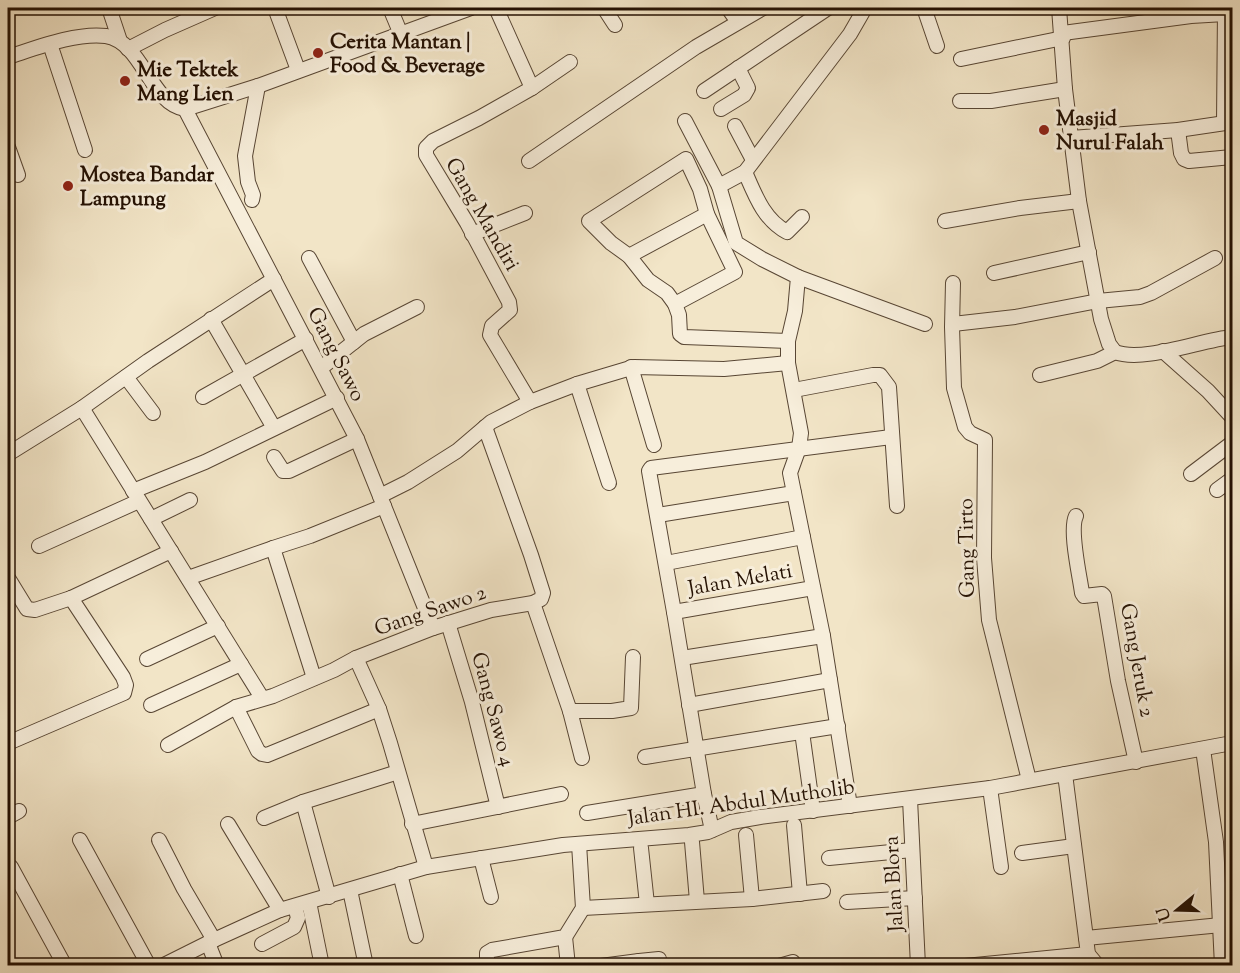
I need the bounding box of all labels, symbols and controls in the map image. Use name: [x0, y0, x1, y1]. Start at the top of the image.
place label: Cerita Mantan | Food & Beverage: [330, 28, 485, 82]
marker: Cerita Mantan | Food & Beverage: [311, 46, 325, 60]
place label: Mie Tektek Mang Lien: [137, 56, 239, 110]
marker: Mie Tektek Mang Lien: [118, 74, 132, 88]
place label: Masjid Nurul Falah: [1056, 105, 1165, 159]
marker: Masjid Nurul Falah: [1037, 123, 1051, 137]
street label: Gang Mandiri: [437, 153, 526, 277]
place label: Mostea Bandar Lampung: [80, 161, 214, 215]
marker: Mostea Bandar Lampung: [61, 179, 75, 193]
street label: Gang Sawo: [299, 303, 372, 407]
street label: Gang Tirto: [952, 498, 984, 598]
street label: Jalan Melati: [685, 557, 795, 605]
street label: Gang Sawo 2: [371, 579, 491, 645]
street label: Gang Jeruk 2: [1111, 601, 1161, 720]
street label: Gang Sawo 4: [462, 649, 522, 770]
street label: Jalan HI. Abdul Mutholib: [625, 773, 857, 835]
street label: Jalan Blora: [877, 835, 913, 934]
north arrow: [1147, 880, 1207, 940]
text: U: [1152, 903, 1178, 924]

